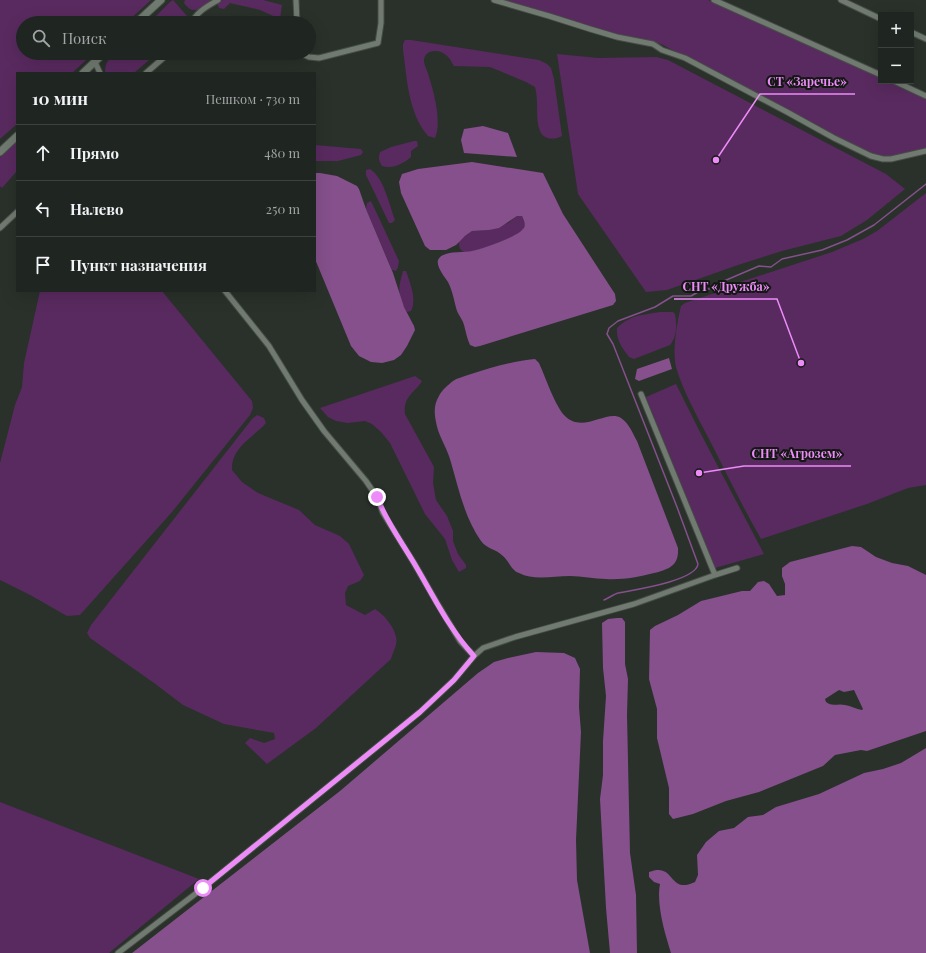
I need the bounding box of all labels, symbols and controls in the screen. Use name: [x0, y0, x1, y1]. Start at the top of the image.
map controls: [878, 12, 914, 84]
button: +: [878, 12, 914, 48]
search box: [16, 16, 316, 60]
icon: search: [30, 27, 52, 49]
text: Поиск: [62, 28, 107, 48]
button: −: [878, 48, 914, 84]
callout: СТ «Заречье»: [760, 70, 855, 94]
text: СТ «Заречье»: [767, 73, 847, 89]
text: 10 мин: [32, 87, 88, 109]
text: Пешком · 730 m: [206, 90, 300, 107]
icon: ahead: [32, 142, 54, 164]
text: Прямо: [70, 143, 119, 163]
text: 480 m: [264, 144, 300, 161]
icon: left: [32, 198, 54, 220]
text: Налево: [70, 199, 123, 219]
text: 250 m: [266, 200, 300, 217]
icon: arrive: [32, 254, 54, 276]
text: Пункт назначения: [70, 255, 207, 275]
callout: СНТ «Дружба»: [674, 275, 777, 299]
text: СНТ «Дружба»: [682, 278, 770, 294]
callout: СНТ «Агрозем»: [744, 442, 851, 466]
text: СНТ «Агрозем»: [752, 445, 843, 461]
route end: [368, 488, 386, 506]
route start: [194, 879, 212, 897]

